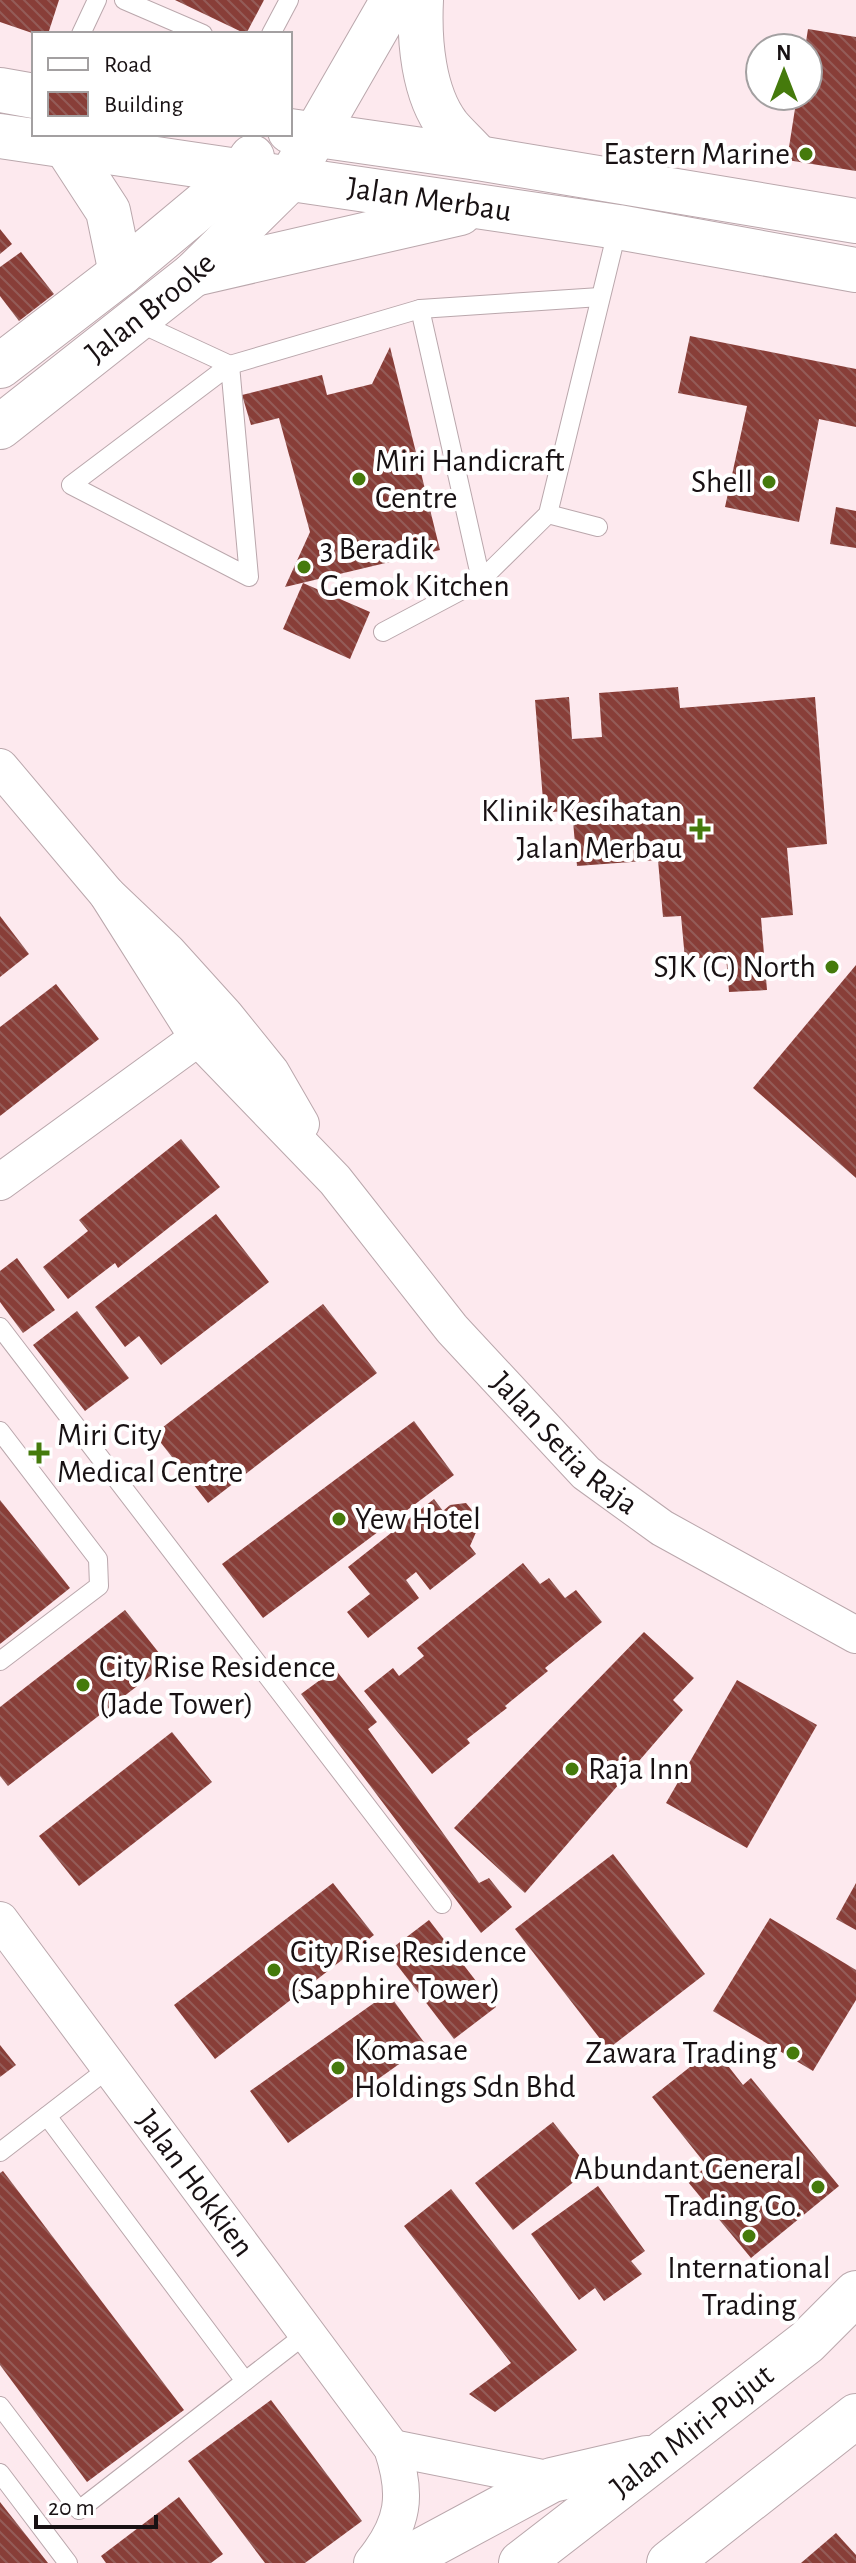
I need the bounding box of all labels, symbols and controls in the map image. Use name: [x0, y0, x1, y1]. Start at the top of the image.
legend: [32, 32, 292, 136]
north arrow: [744, 32, 824, 112]
text: N: [776, 42, 792, 64]
text: Road: [104, 53, 152, 77]
text: Building: [104, 93, 183, 117]
place label: Eastern Marine: [603, 138, 790, 170]
marker: Eastern Marine: [797, 145, 815, 163]
street label: Jalan Merbau: [345, 171, 514, 227]
street label: Jalan Brooke: [80, 247, 221, 369]
place label: Miri Handicraft Centre: [375, 445, 565, 514]
place label: Shell: [691, 466, 753, 498]
marker: Miri Handicraft Centre: [350, 470, 368, 488]
marker: Shell: [760, 473, 778, 491]
place label: 3 Beradik Gemok Kitchen: [320, 533, 510, 602]
marker: 3 Beradik Gemok Kitchen: [295, 558, 313, 576]
place label: Klinik Kesihatan Jalan Merbau: [481, 795, 682, 864]
marker: Klinik Kesihatan Jalan Merbau: [689, 818, 711, 840]
place label: SJK (C) North: [653, 951, 816, 983]
marker: SJK (C) North: [823, 958, 841, 976]
street label: Jalan Setia Raja: [485, 1366, 644, 1521]
place label: Miri City Medical Centre: [57, 1419, 243, 1488]
marker: Miri City Medical Centre: [28, 1442, 50, 1464]
place label: Yew Hotel: [355, 1503, 481, 1535]
marker: Yew Hotel: [330, 1510, 348, 1528]
place label: City Rise Residence (Jade Tower): [99, 1651, 336, 1720]
marker: City Rise Residence (Jade Tower): [74, 1676, 92, 1694]
place label: Raja Inn: [588, 1753, 689, 1785]
marker: Raja Inn: [563, 1760, 581, 1778]
place label: City Rise Residence (Sapphire Tower): [290, 1936, 527, 2005]
marker: City Rise Residence (Sapphire Tower): [265, 1961, 283, 1979]
place label: Komasae Holdings Sdn Bhd: [354, 2034, 576, 2103]
place label: Zawara Trading: [585, 2037, 777, 2069]
marker: Zawara Trading: [784, 2044, 802, 2062]
marker: Komasae Holdings Sdn Bhd: [329, 2059, 347, 2077]
street label: Jalan Hokkien: [131, 2104, 260, 2263]
place label: Abundant General Trading Co.: [574, 2153, 802, 2222]
marker: Abundant General Trading Co.: [809, 2178, 827, 2196]
marker: International Trading: [740, 2227, 758, 2245]
place label: International Trading: [667, 2252, 831, 2321]
street label: Jalan Miri-Pujut: [605, 2358, 779, 2503]
scale bar: [36, 2479, 156, 2529]
text: 20 m: [48, 2496, 95, 2520]

